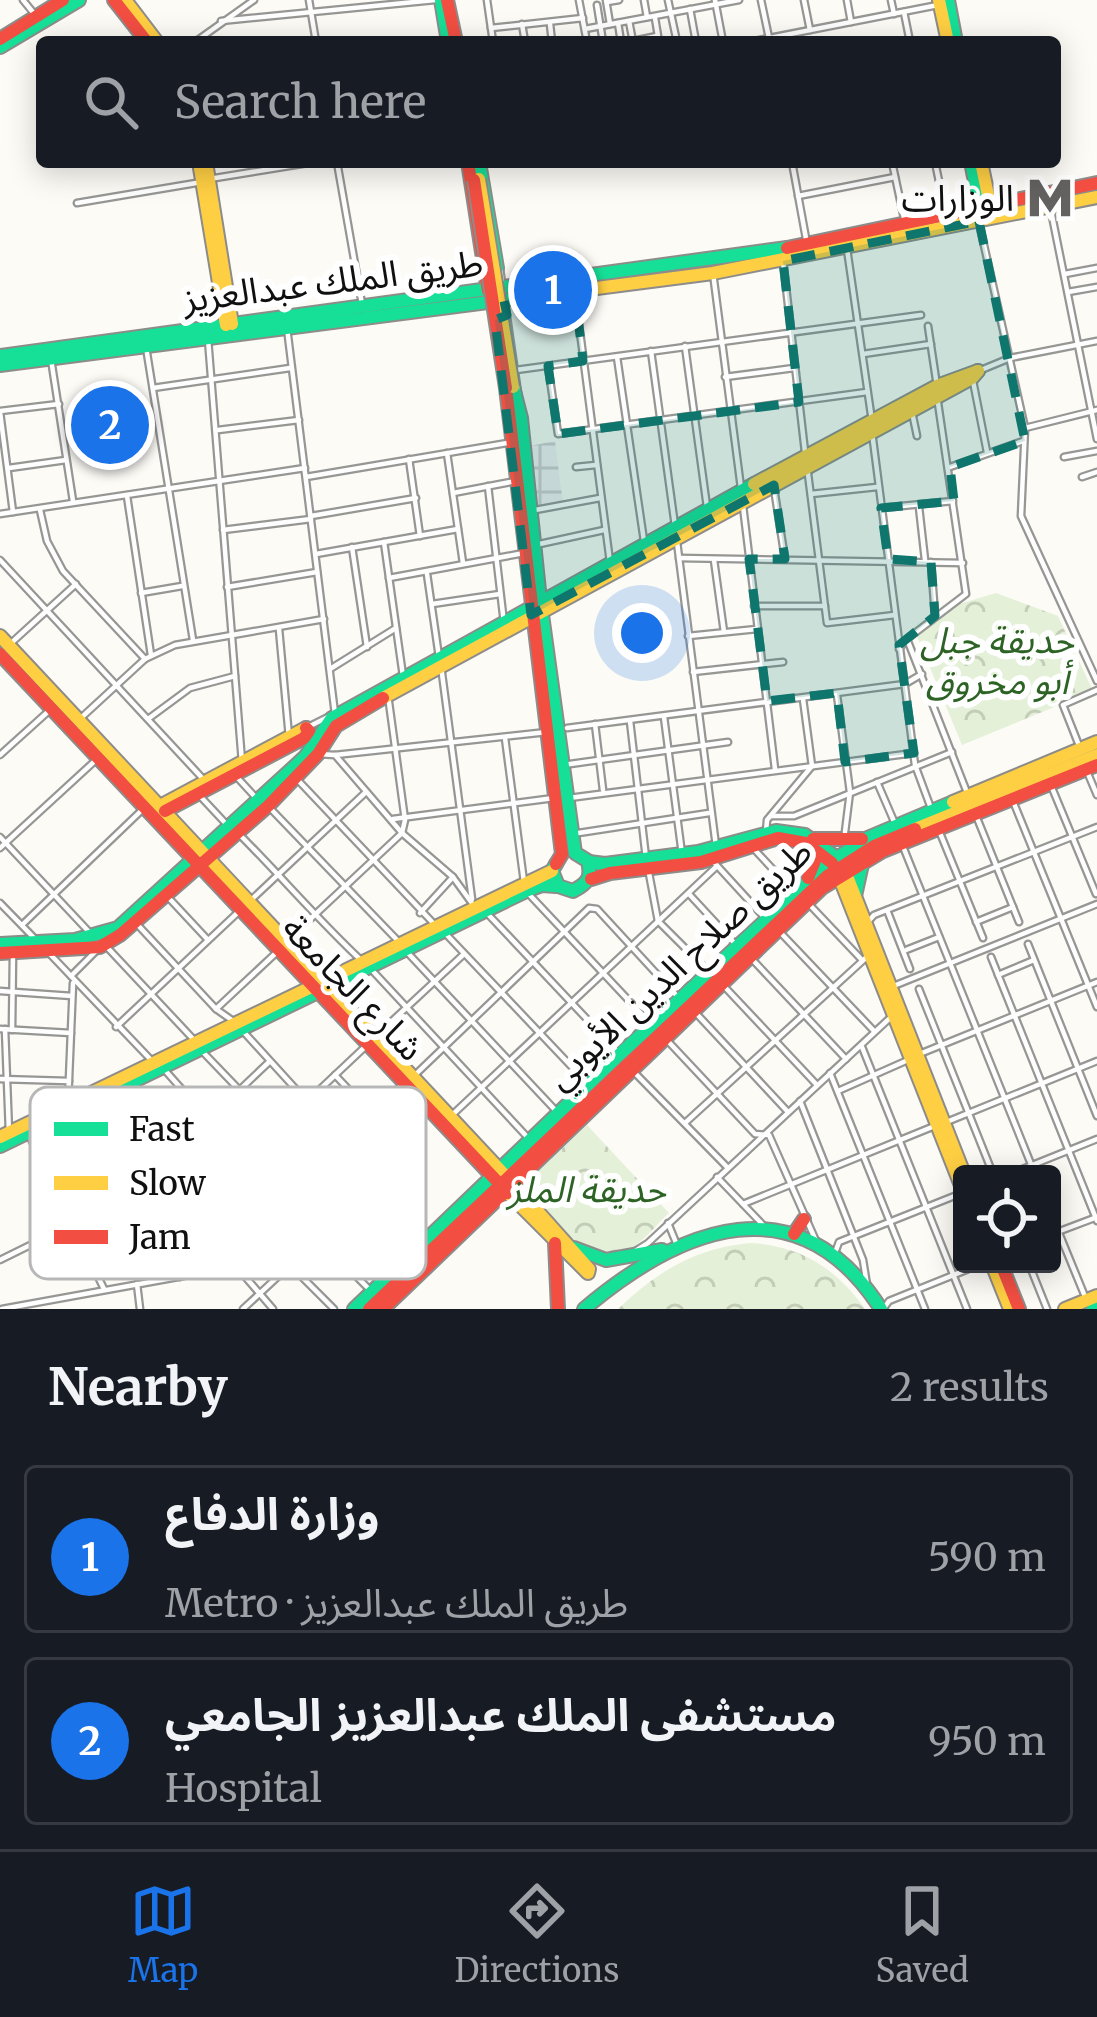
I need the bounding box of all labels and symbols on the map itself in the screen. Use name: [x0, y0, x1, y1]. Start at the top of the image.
metro station icon: الوزارات: [1025, 173, 1075, 223]
place label: الوزارات: [902, 176, 1014, 221]
street label: طريق الملك عبدالعزيز: [180, 240, 485, 322]
pin: 1: [514, 245, 592, 335]
pin: 2: [71, 380, 149, 470]
your location: [612, 603, 672, 663]
park label: حديقة جبل أبو مخروق: [920, 618, 1075, 704]
street label: طريق صلاح الدين الأيوبي: [537, 829, 825, 1103]
street label: شارع الجامعة: [270, 906, 434, 1073]
legend: [30, 1087, 426, 1279]
text: Fast: [129, 1109, 195, 1150]
text: Slow: [129, 1163, 207, 1204]
park label: حديقة الملز: [505, 1167, 667, 1212]
text: Jam: [128, 1217, 191, 1258]

